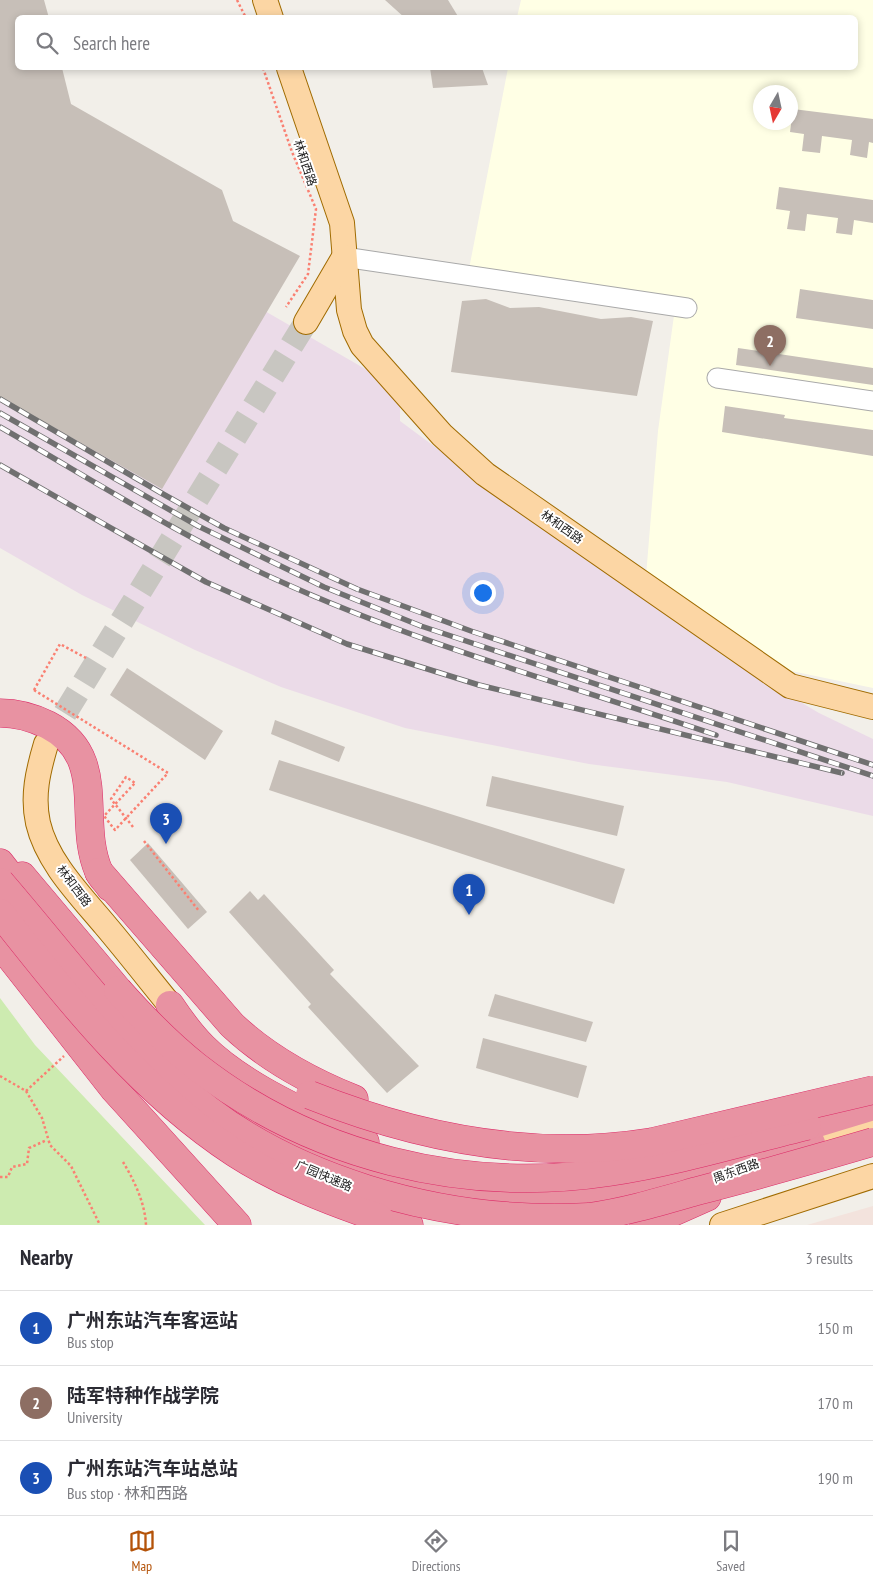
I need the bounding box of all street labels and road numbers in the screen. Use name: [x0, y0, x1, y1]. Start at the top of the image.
street label: 林和西路: [291, 138, 320, 188]
street label: 林和西路: [538, 507, 586, 547]
street label: 林和西路: [54, 862, 95, 909]
street label: 禺东西路: [711, 1155, 761, 1186]
street label: 广园快速路: [294, 1157, 355, 1194]

